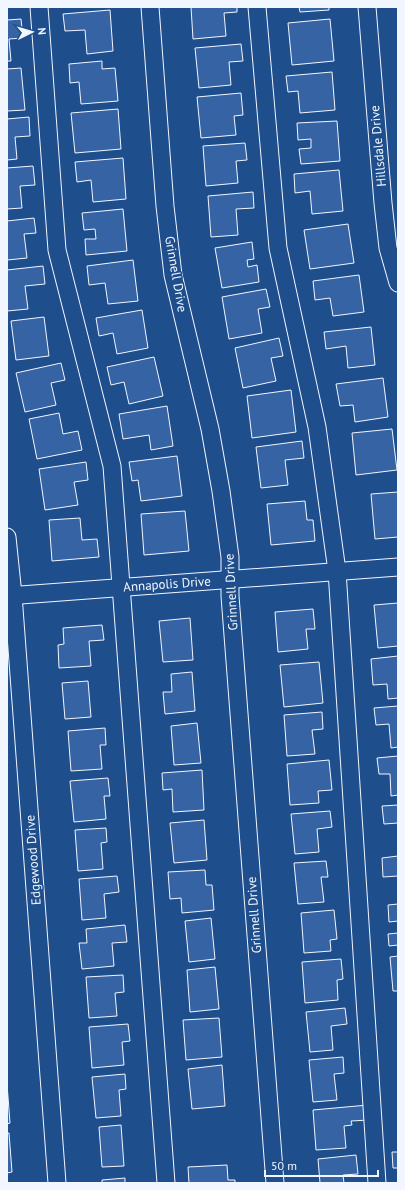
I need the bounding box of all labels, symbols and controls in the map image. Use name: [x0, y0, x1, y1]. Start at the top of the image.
north arrow: [12, 12, 52, 52]
text: N: [35, 27, 49, 35]
street label: Hillsdale Drive: [366, 105, 390, 187]
street label: Grinnell Drive: [161, 235, 191, 313]
street label: Grinnell Drive: [220, 553, 242, 631]
street label: Annapolis Drive: [123, 572, 211, 596]
street label: Edgewood Drive: [21, 814, 45, 906]
street label: Grinnell Drive: [243, 876, 265, 954]
scale bar: [265, 1152, 378, 1178]
text: 50 m: [271, 1158, 297, 1173]

